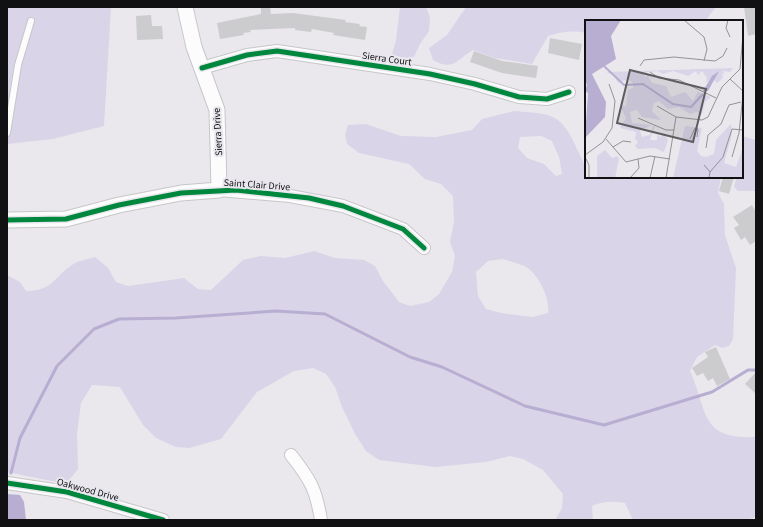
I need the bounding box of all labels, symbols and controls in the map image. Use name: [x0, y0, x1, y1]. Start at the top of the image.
inset map: [585, 20, 743, 178]
street label: Sierra Court: [361, 49, 413, 69]
street label: Sierra Drive: [210, 107, 226, 156]
street label: Saint Clair Drive: [223, 176, 291, 194]
street label: Oakwood Drive: [55, 475, 120, 505]

